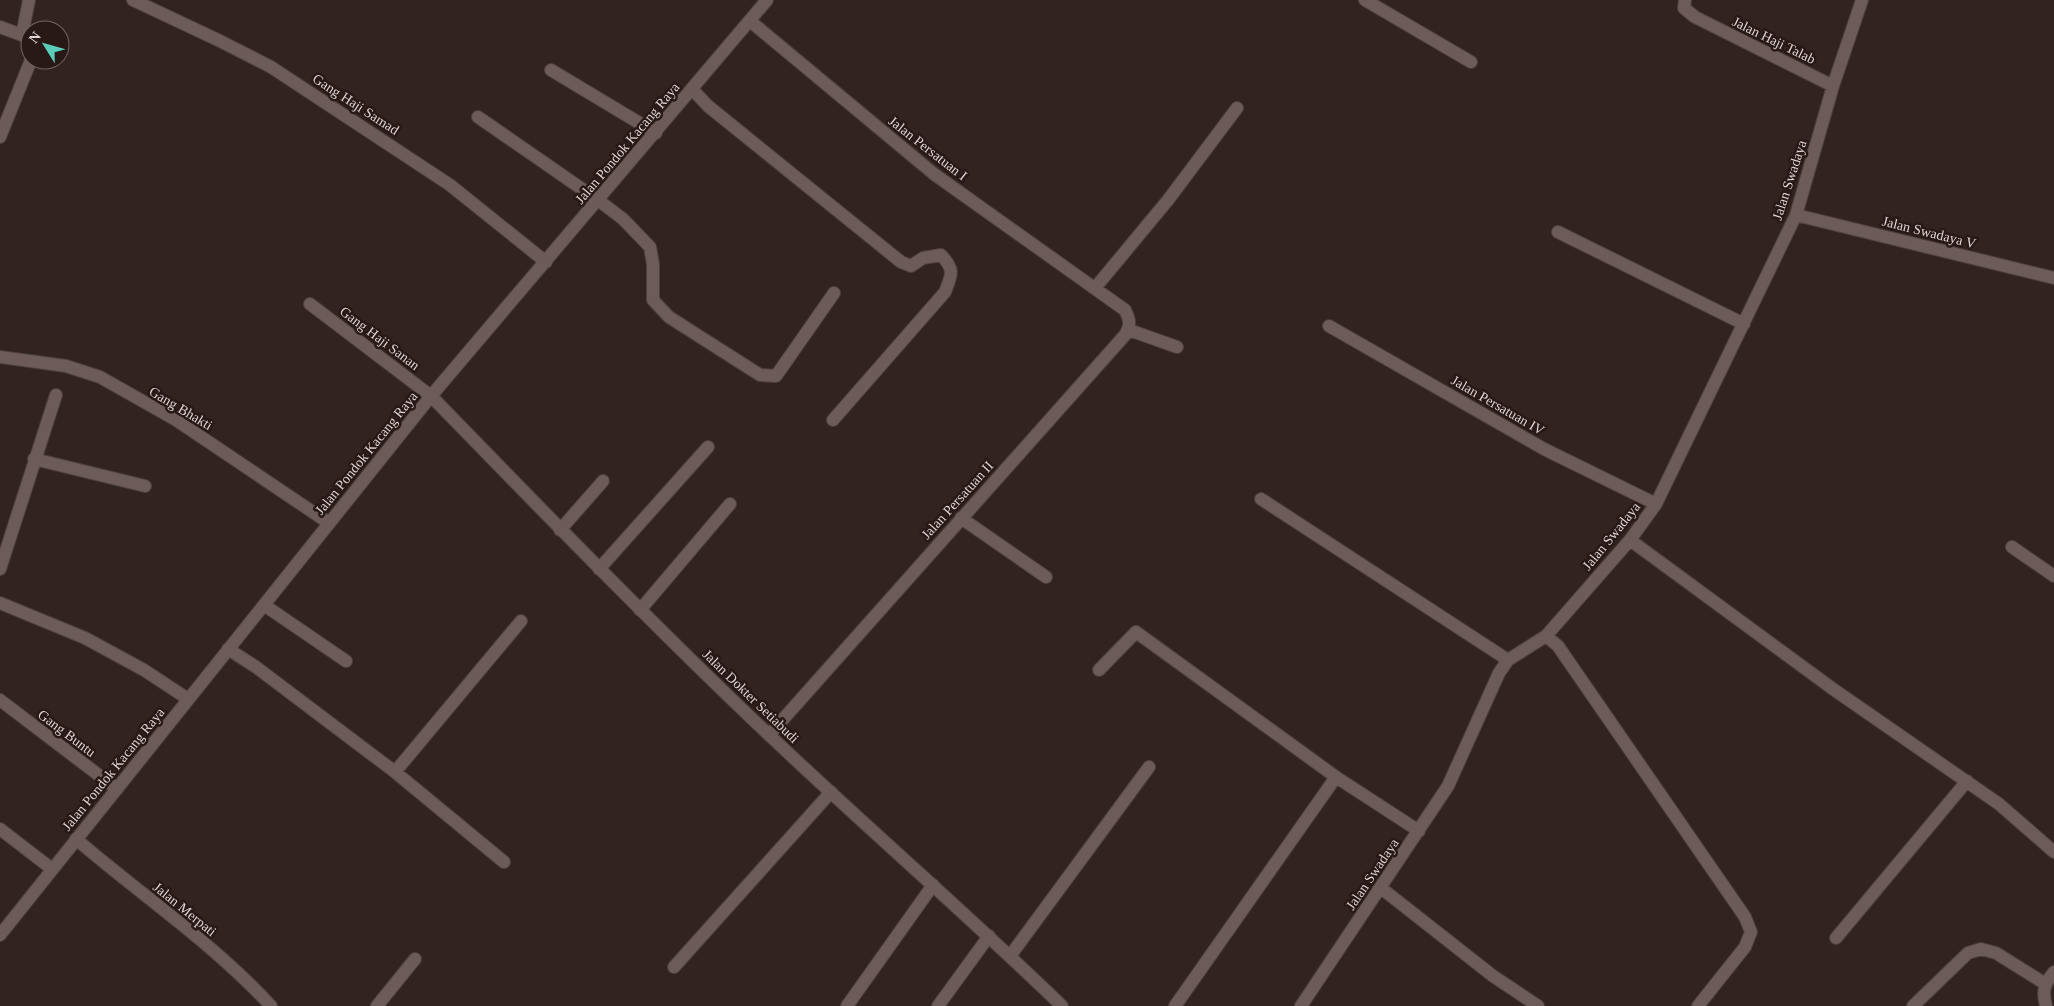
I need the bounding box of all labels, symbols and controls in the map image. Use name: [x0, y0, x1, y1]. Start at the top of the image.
street label: Jalan Haji Talab: [1730, 14, 1818, 67]
north arrow: [20, 20, 70, 70]
text: N: [26, 29, 44, 46]
street label: Gang Haji Samad: [310, 71, 402, 138]
street label: Jalan Pondok Kacang Raya: [572, 79, 683, 207]
street label: Jalan Persatuan I: [886, 113, 970, 184]
street label: Jalan Swadaya: [1770, 138, 1810, 222]
street label: Jalan Swadaya V: [1880, 214, 1977, 251]
street label: Gang Haji Sanan: [337, 304, 422, 373]
street label: Jalan Persatuan IV: [1449, 373, 1547, 438]
street label: Gang Bhakti: [146, 384, 215, 433]
street label: Jalan Pondok Kacang Raya: [312, 388, 421, 518]
street label: Jalan Persatuan II: [918, 458, 996, 542]
street label: Jalan Swadaya: [1580, 499, 1644, 573]
street label: Jalan Dokter Setiabudi: [700, 647, 802, 746]
street label: Jalan Pondok Kacang Raya: [59, 704, 168, 834]
street label: Gang Buntu: [35, 707, 98, 760]
street label: Jalan Swadaya: [1343, 835, 1402, 913]
street label: Jalan Merpati: [150, 879, 219, 939]

